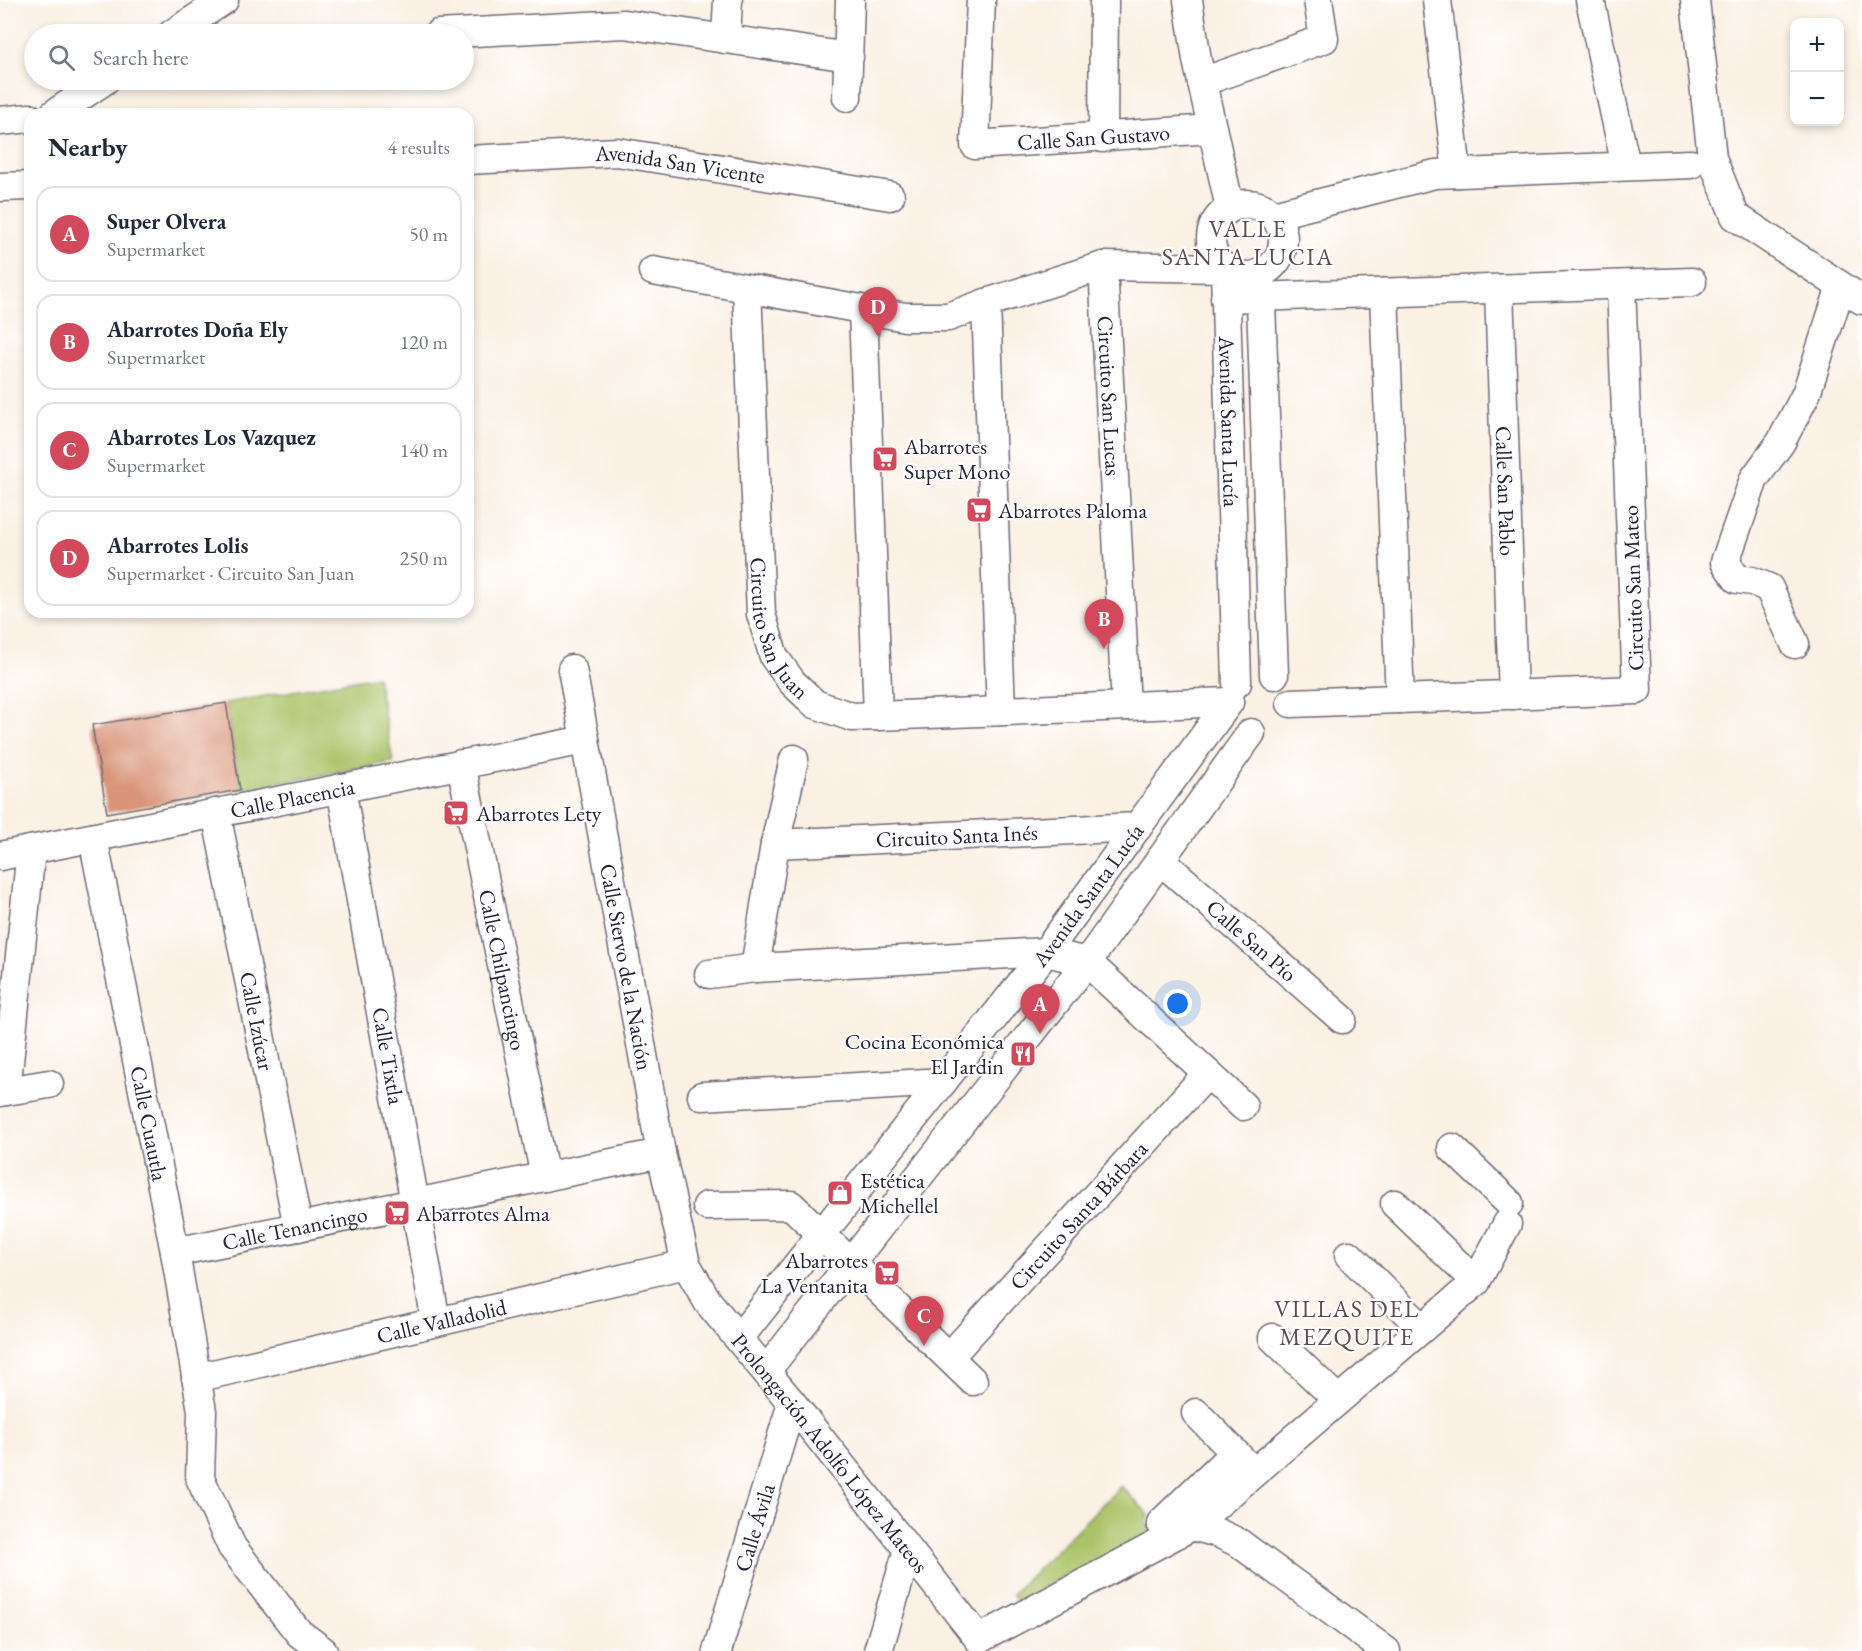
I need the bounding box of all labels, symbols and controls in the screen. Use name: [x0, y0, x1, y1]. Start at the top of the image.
map controls: [1790, 18, 1844, 126]
button: +: [1790, 18, 1844, 72]
search box: [24, 24, 474, 90]
icon: search: [45, 41, 78, 74]
text: Search here: [93, 43, 188, 72]
button: −: [1790, 72, 1844, 126]
street label: Calle San Gustavo: [1016, 117, 1171, 157]
text: Nearby: [48, 130, 128, 164]
text: 4 results: [387, 134, 450, 160]
street label: Avenida San Vicente: [593, 137, 767, 190]
text: Super Olvera: [107, 207, 226, 236]
district label: VALLE SANTA LUCIA: [1162, 213, 1334, 272]
text: A: [62, 221, 77, 247]
text: 50 m: [409, 221, 448, 247]
text: Supermarket: [107, 236, 205, 262]
pin: D: [858, 288, 898, 337]
text: Abarrotes Doña Ely: [107, 315, 288, 344]
street label: Circuito San Lucas: [1091, 315, 1128, 477]
text: B: [63, 329, 76, 355]
text: 120 m: [400, 329, 448, 355]
street label: Avenida Santa Lucía: [1212, 335, 1246, 508]
text: Supermarket: [107, 344, 205, 370]
text: Abarrotes Los Vazquez: [107, 423, 316, 452]
street label: Calle San Pablo: [1489, 425, 1523, 556]
place label: Abarrotes Super Mono: [903, 432, 1010, 486]
text: C: [62, 437, 77, 463]
text: 140 m: [400, 437, 448, 463]
supermarket icon: Abarrotes Super Mono: [870, 444, 900, 474]
text: Supermarket: [107, 452, 205, 478]
supermarket icon: Abarrotes Paloma: [964, 495, 994, 525]
place label: Abarrotes Paloma: [997, 496, 1148, 525]
street label: Circuito San Mateo: [1616, 505, 1650, 671]
text: Abarrotes Lolis: [107, 531, 248, 560]
text: D: [62, 545, 77, 571]
text: 250 m: [400, 545, 448, 571]
street label: Circuito San Juan: [744, 557, 816, 706]
text: Supermarket · Circuito San Juan: [107, 560, 355, 586]
pin: B: [1084, 600, 1124, 649]
street label: Calle Placencia: [228, 772, 357, 825]
supermarket icon: Abarrotes Lety: [441, 798, 471, 828]
place label: Abarrotes Lety: [475, 799, 602, 828]
street label: Circuito Santa Inés: [875, 817, 1038, 854]
street label: Avenida Santa Lucía: [1025, 817, 1150, 973]
street label: Calle Siervo de la Nación: [594, 861, 660, 1073]
street label: Calle Chilpancingo: [472, 887, 533, 1053]
street label: Calle San Pío: [1200, 893, 1303, 988]
street label: Calle Izúcar: [233, 969, 281, 1074]
pin: A: [1020, 984, 1060, 1034]
your location: [1163, 989, 1192, 1018]
street label: Calle Tixtla: [366, 1005, 412, 1107]
place label: Cocina Económica El Jardin: [845, 1027, 1004, 1081]
restaurant icon: Cocina Económica El Jardin: [1008, 1039, 1038, 1069]
street label: Calle Cuautla: [124, 1063, 175, 1184]
street label: Circuito Santa Bárbara: [1003, 1134, 1154, 1296]
place label: Estética Michellel: [860, 1166, 939, 1220]
shop icon: Estética Michellel: [825, 1178, 855, 1208]
supermarket icon: Abarrotes Alma: [382, 1198, 412, 1228]
street label: Calle Tenancingo: [219, 1199, 370, 1257]
place label: Abarrotes Alma: [415, 1199, 550, 1228]
place label: Abarrotes La Ventanita: [761, 1246, 868, 1300]
supermarket icon: Abarrotes La Ventanita: [872, 1258, 902, 1288]
street label: Calle Valladolid: [374, 1292, 510, 1350]
district label: VILLAS DEL MEZQUITE: [1274, 1293, 1420, 1352]
pin: C: [904, 1296, 944, 1346]
street label: Prolongación Adolfo López Mateos: [725, 1327, 935, 1579]
street label: Calle Ávila: [727, 1480, 781, 1575]

